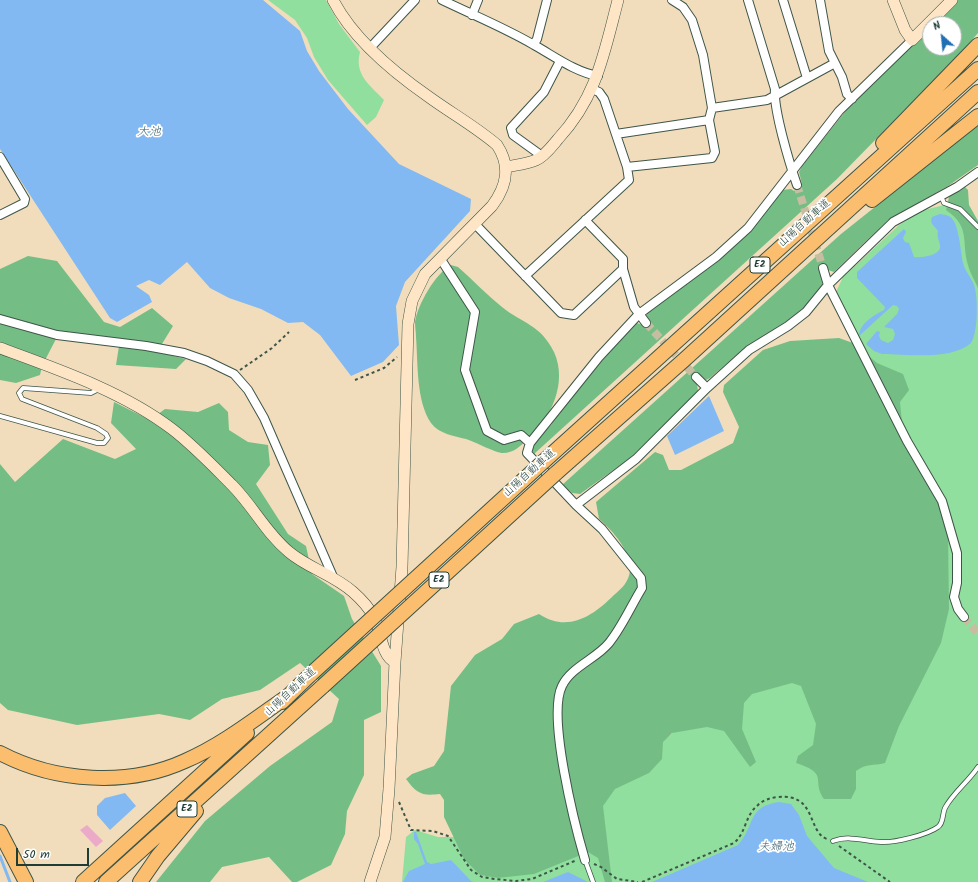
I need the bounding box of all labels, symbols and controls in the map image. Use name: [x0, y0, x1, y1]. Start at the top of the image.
north arrow: [922, 16, 962, 56]
text: N: [930, 17, 944, 36]
water label: 大池: [137, 126, 161, 140]
street label: 山陽自動車道: [776, 197, 834, 251]
road number: E2: [750, 257, 770, 273]
street label: 山陽自動車道: [501, 447, 559, 501]
road number: E2: [429, 572, 449, 588]
street label: 山陽自動車道: [262, 666, 320, 720]
road number: E2: [177, 801, 197, 817]
scale bar: [18, 840, 91, 866]
water label: 夫婦池: [758, 841, 794, 855]
text: 50 m: [23, 845, 50, 864]

